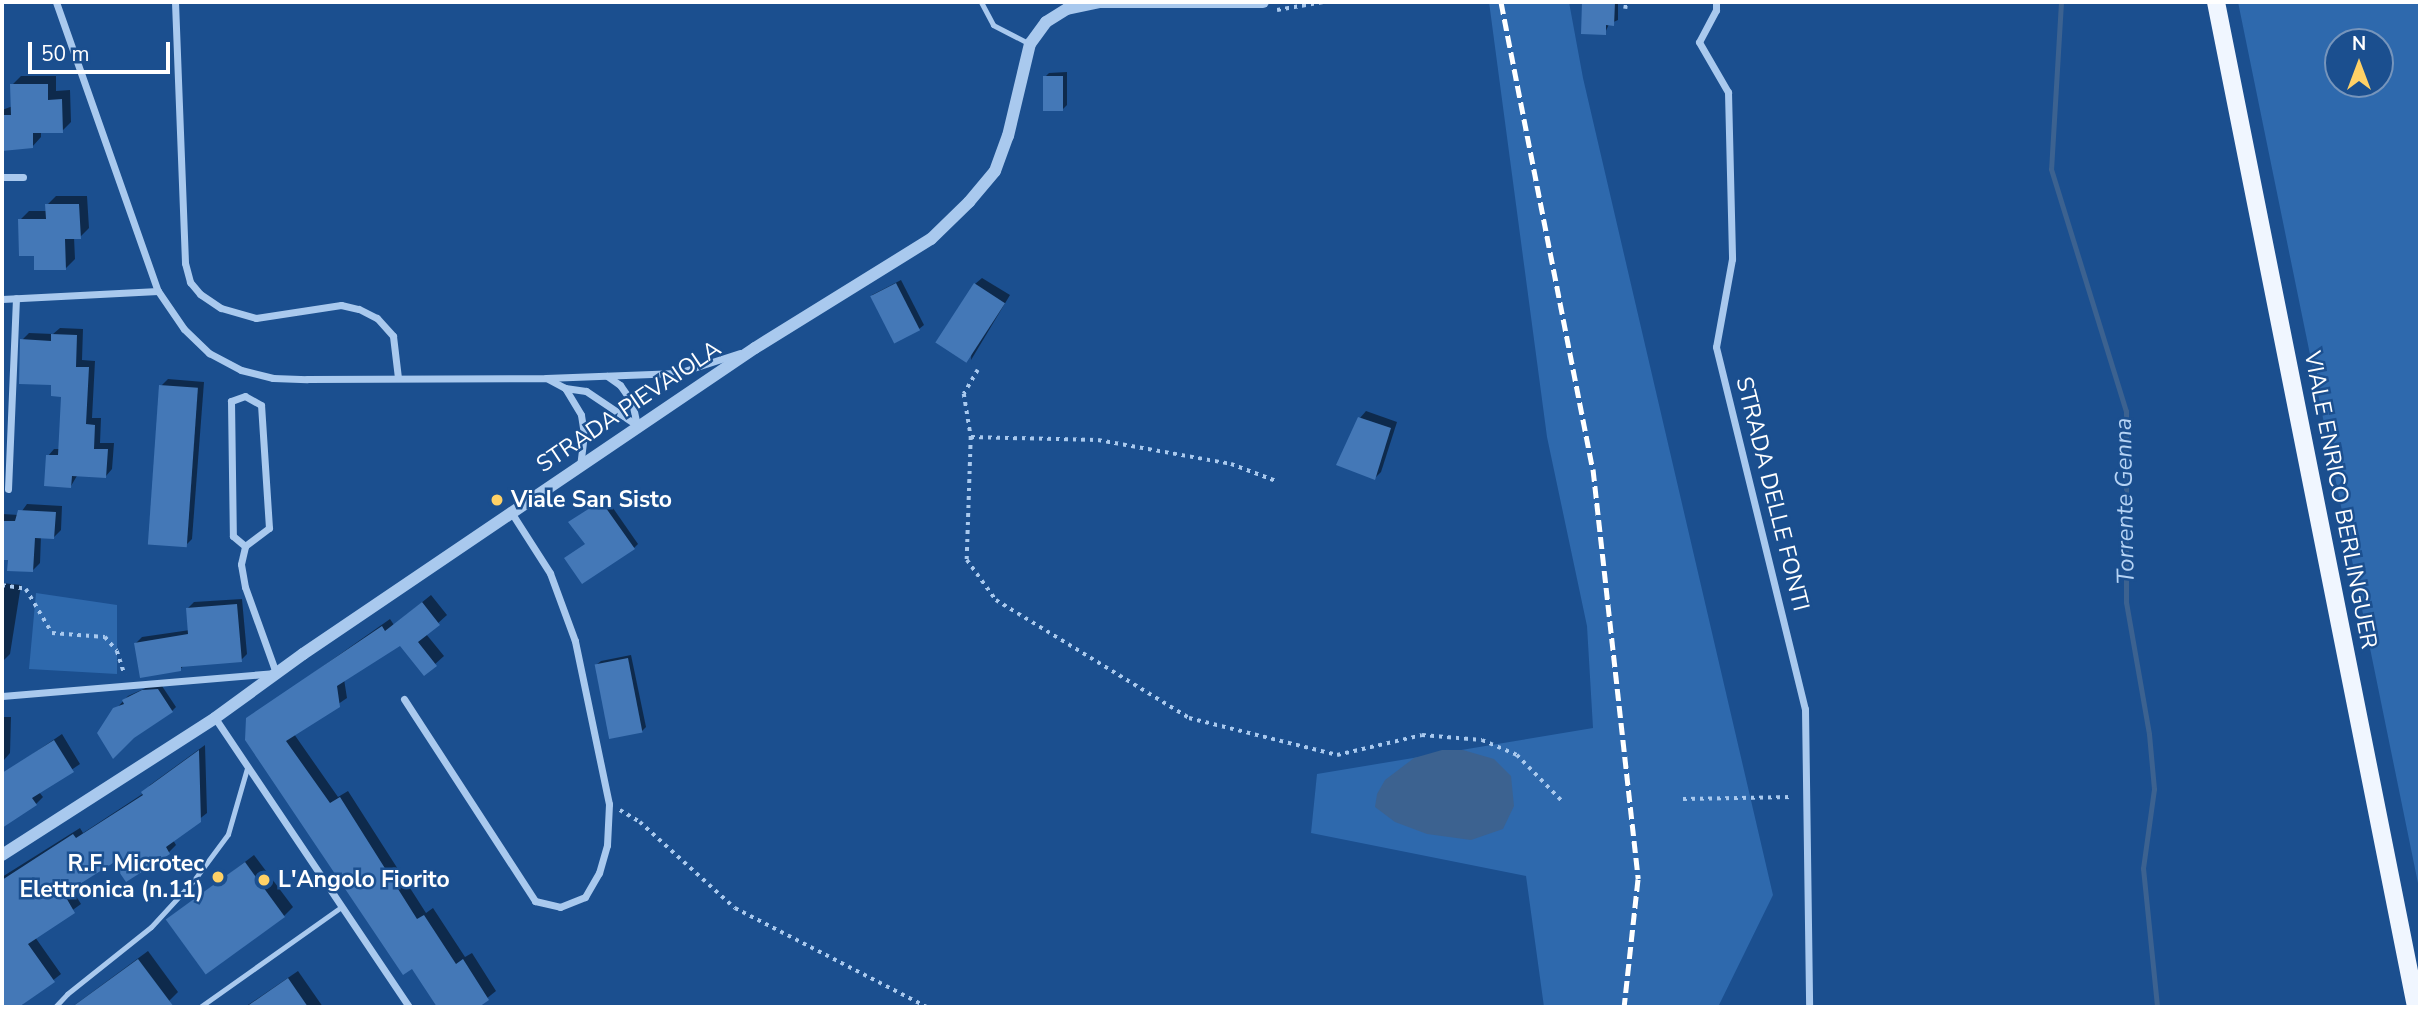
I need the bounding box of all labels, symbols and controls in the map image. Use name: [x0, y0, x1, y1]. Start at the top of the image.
scale bar: [32, 28, 173, 72]
north arrow: [2324, 28, 2394, 98]
text: N: [2352, 31, 2366, 57]
text: 50 m: [41, 40, 90, 68]
street label: STRADA PIEVAIOLA: [532, 335, 726, 479]
street label: VIALE ENRICO BERLINGUER: [2298, 349, 2382, 651]
street label: STRADA DELLE FONTI: [1730, 374, 1814, 614]
water label: Torrente Genna: [2109, 417, 2141, 585]
place label: Viale San Sisto: [511, 486, 672, 514]
marker: Viale San Sisto: [489, 492, 505, 508]
place label: R.F. Microtec Elettronica (n.11): [19, 850, 204, 904]
place label: L'Angolo Fiorito: [278, 866, 450, 894]
marker: R.F. Microtec Elettronica (n.11): [210, 869, 226, 885]
marker: L'Angolo Fiorito: [256, 872, 272, 888]

